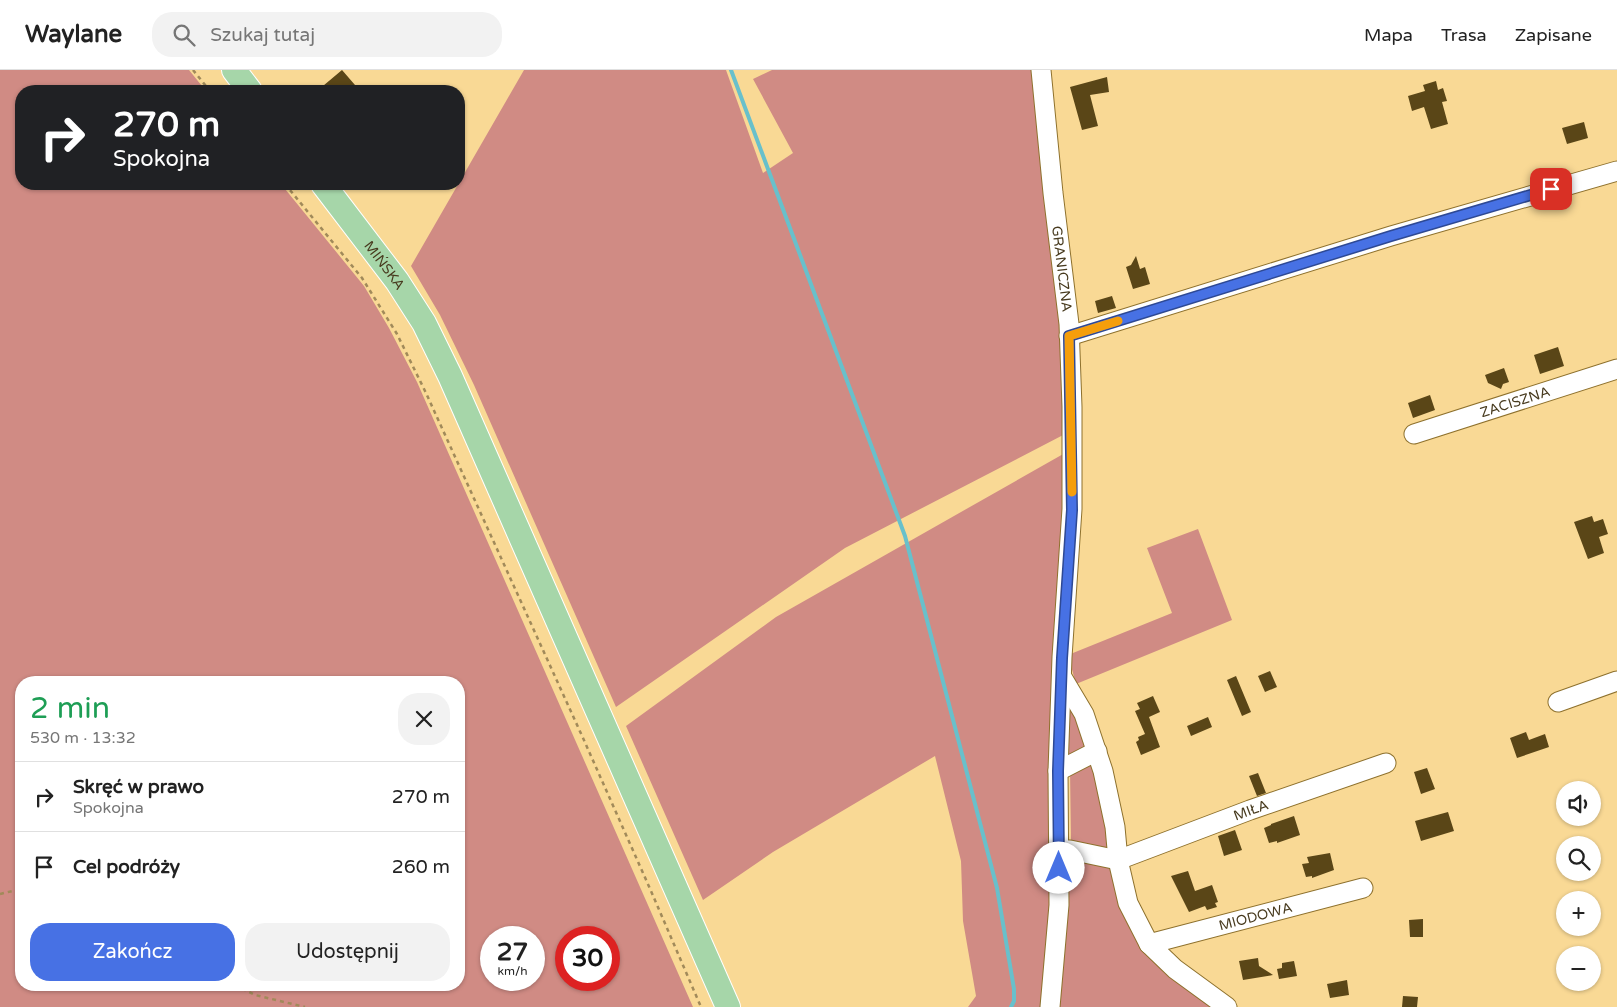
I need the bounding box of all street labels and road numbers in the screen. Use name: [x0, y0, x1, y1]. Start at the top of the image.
street label: GRANICZNA: [1048, 225, 1075, 313]
street label: MIŃSKA: [360, 238, 408, 293]
street label: ZACISZNA: [1478, 383, 1552, 421]
street label: MIŁA: [1231, 796, 1271, 824]
street label: MIODOWA: [1217, 899, 1294, 934]

